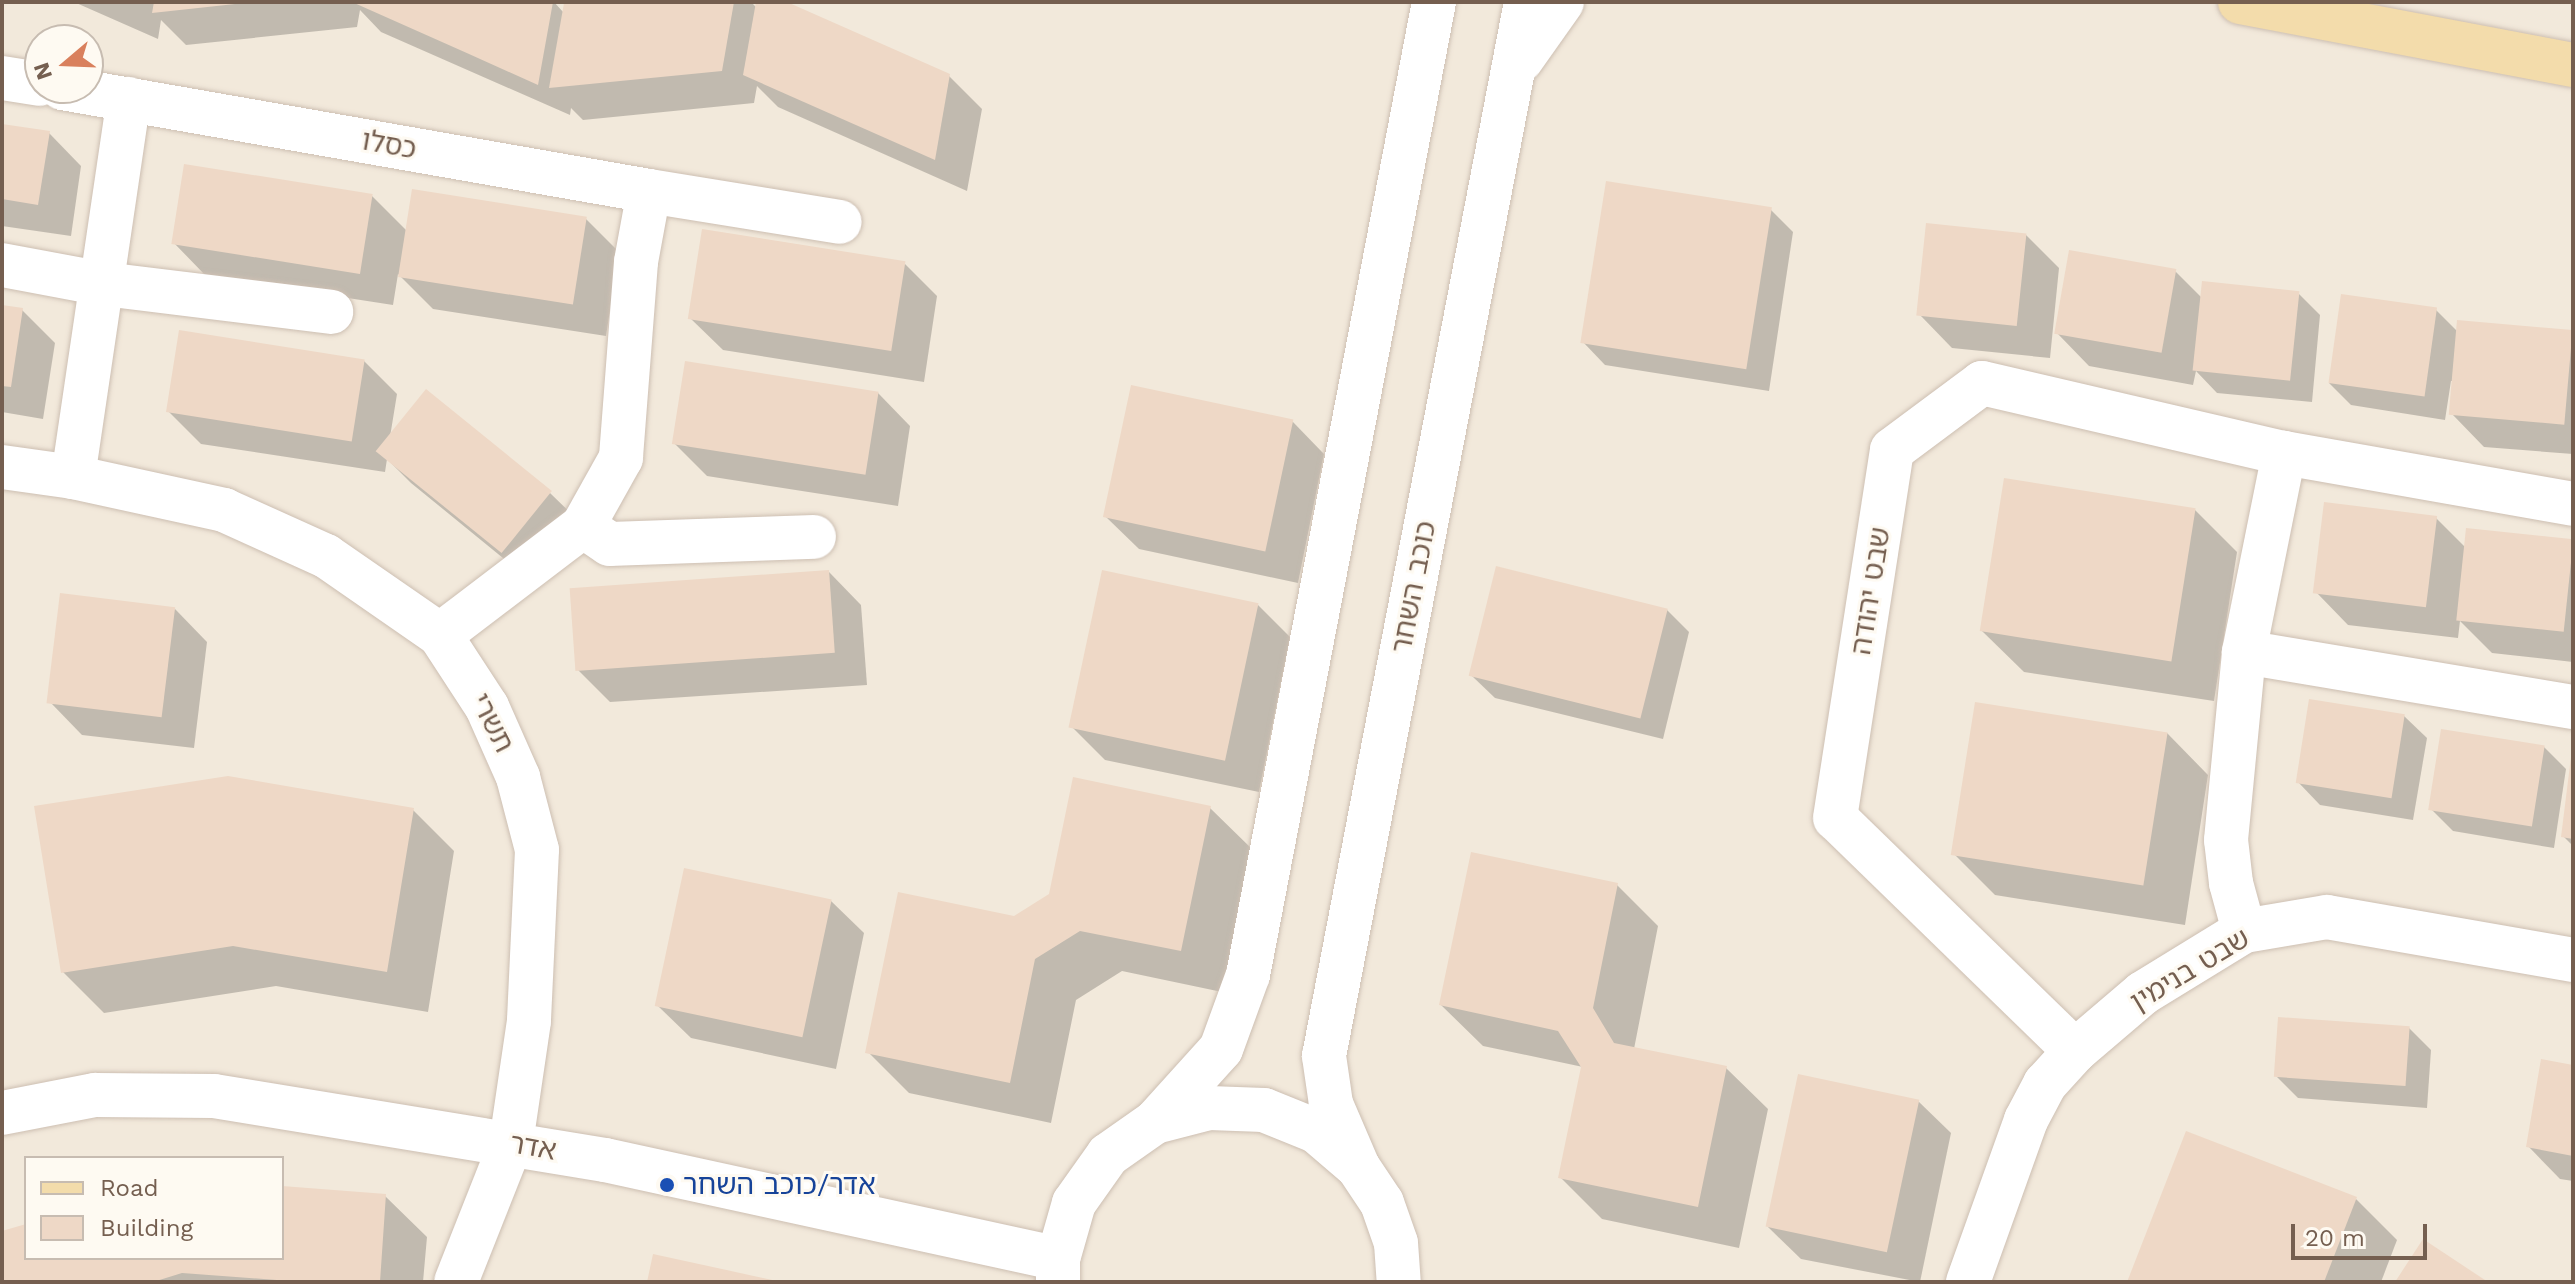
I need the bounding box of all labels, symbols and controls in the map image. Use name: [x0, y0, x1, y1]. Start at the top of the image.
north arrow: [24, 24, 104, 104]
text: N: [28, 60, 57, 83]
street label: כסלו: [359, 124, 419, 166]
street label: כוכב השחר: [1385, 518, 1443, 656]
street label: שבט יהודה: [1844, 525, 1898, 657]
street label: תשרי: [463, 688, 521, 758]
street label: שבט בנימין: [2124, 921, 2256, 1019]
street label: אדר: [507, 1126, 559, 1168]
legend: [24, 1156, 284, 1260]
place label: אדר/כוכב השחר: [683, 1168, 876, 1202]
text: Road: [100, 1174, 159, 1202]
marker: אדר/כוכב השחר: [658, 1176, 676, 1194]
scale bar: [2295, 1208, 2431, 1258]
text: Building: [100, 1214, 193, 1242]
text: 20 m: [2305, 1224, 2365, 1252]

